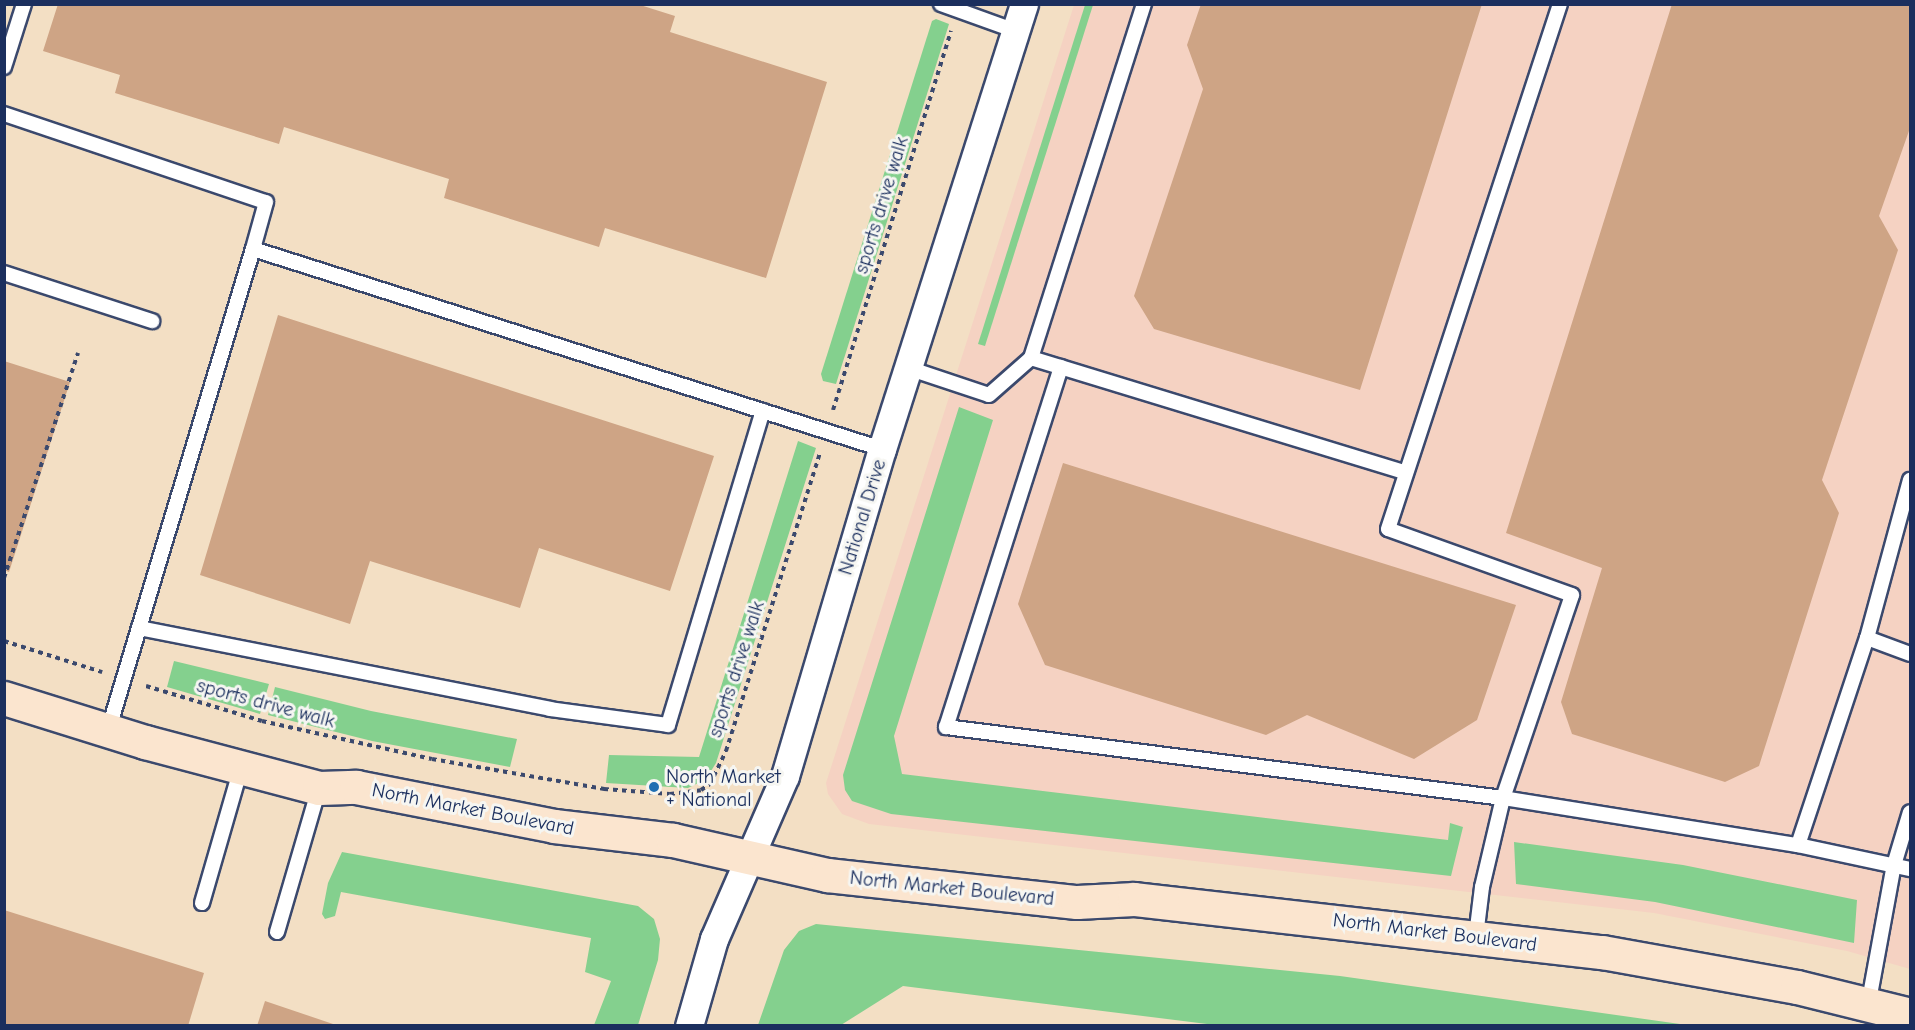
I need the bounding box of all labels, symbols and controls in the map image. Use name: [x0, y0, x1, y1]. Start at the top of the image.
street label: sports drive walk: [849, 134, 913, 276]
street label: National Drive: [833, 456, 891, 578]
street label: sports drive walk: [703, 598, 769, 740]
street label: sports drive walk: [194, 673, 338, 733]
place label: North Market + National: [666, 764, 781, 811]
street label: North Market Boulevard: [370, 778, 576, 840]
marker: North Market + National: [647, 780, 661, 794]
street label: North Market Boulevard: [849, 865, 1055, 911]
street label: North Market Boulevard: [1332, 908, 1538, 956]

